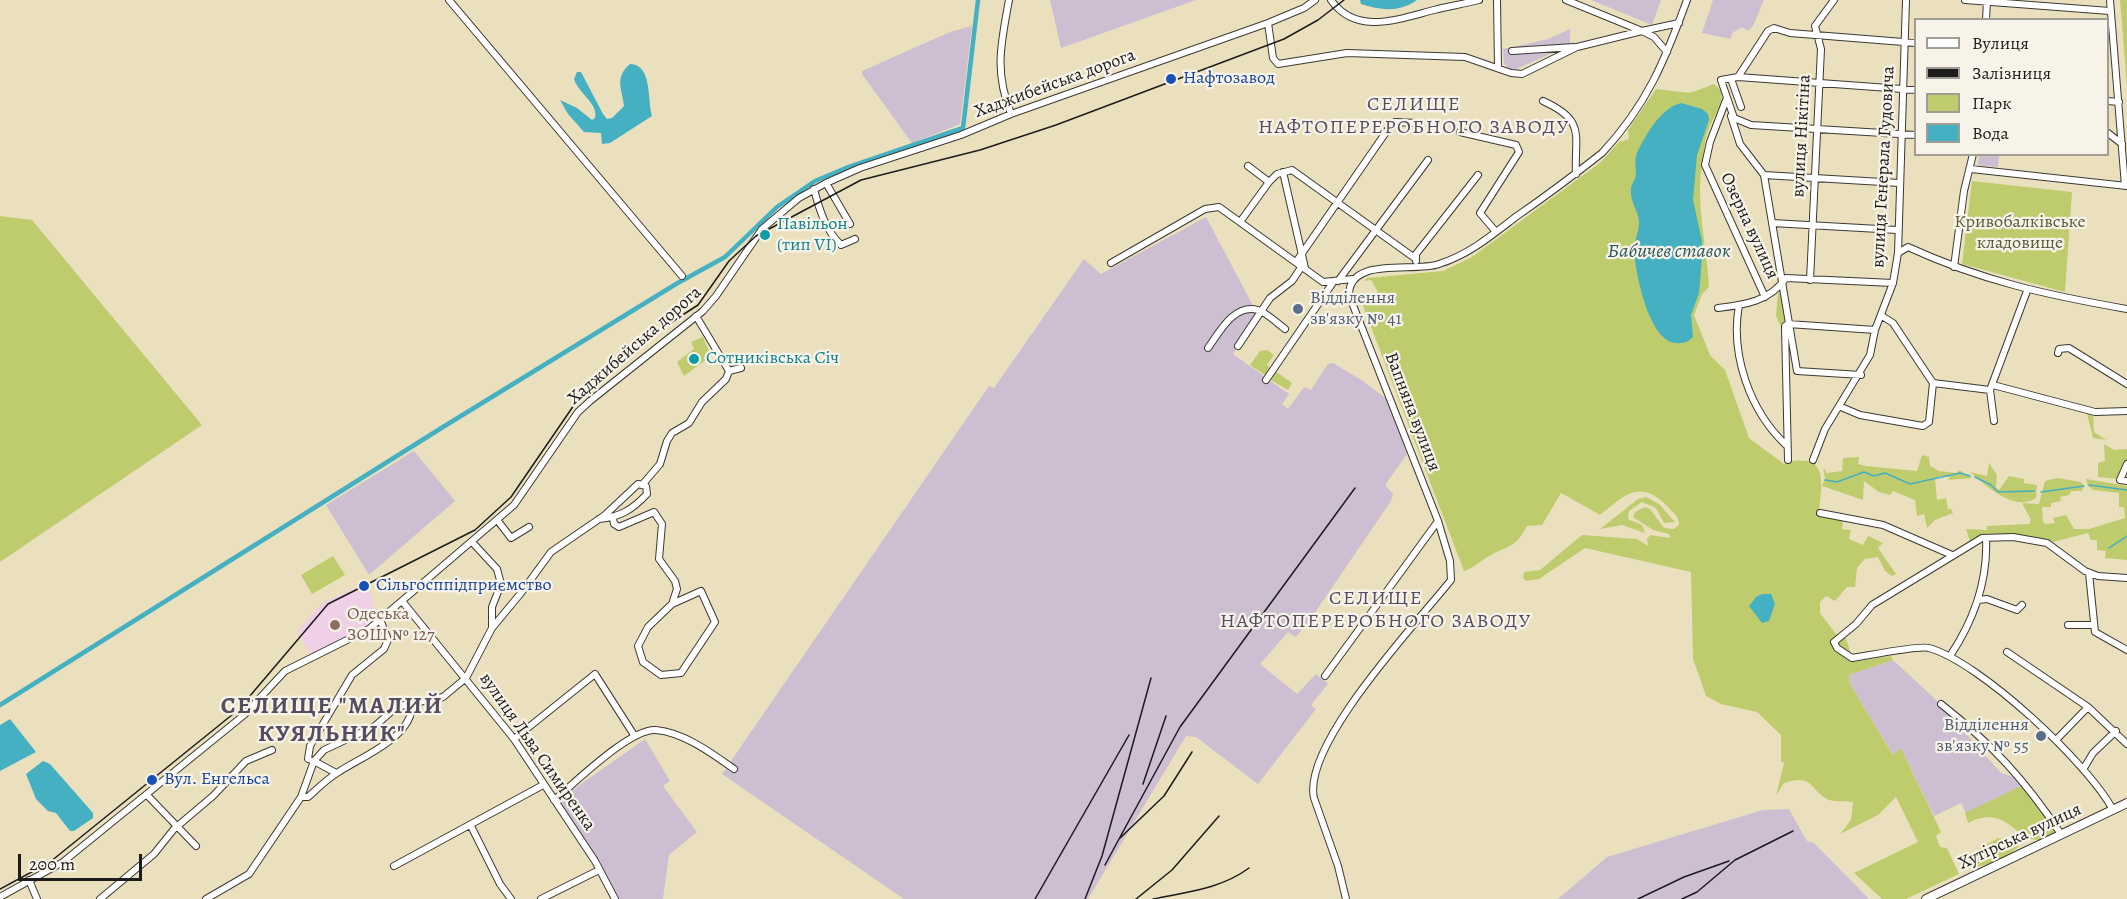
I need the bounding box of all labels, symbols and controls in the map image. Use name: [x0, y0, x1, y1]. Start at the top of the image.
legend: [1914, 18, 2109, 156]
text: Вулиця: [1972, 31, 2029, 55]
street label: Хаджибейська дорога: [971, 45, 1139, 123]
text: Залізниця: [1972, 61, 2051, 85]
street label: вулиця Генерала Гудовича: [1868, 65, 1900, 269]
place label: Нафтозавод: [1183, 68, 1275, 90]
marker: Нафтозавод: [1164, 72, 1178, 86]
street label: вулиця Нікітіна: [1788, 74, 1816, 198]
text: Парк: [1972, 91, 2012, 115]
district label: СЕЛИЩЕ НАФТОПЕРЕРОБНОГО ЗАВОДУ: [1258, 93, 1570, 140]
text: Вода: [1972, 121, 2009, 145]
street label: Озерна вулиця: [1715, 169, 1783, 283]
park label: Кривобалківське кладовище: [1954, 212, 2086, 254]
place label: Павільон (тип VI): [777, 214, 848, 256]
marker: Павільон (тип VI): [758, 228, 772, 242]
water label: Бабичев ставок: [1607, 240, 1731, 264]
street label: Хаджибейська дорога: [564, 282, 706, 410]
place label: Відділення зв'язку № 41: [1310, 288, 1402, 330]
marker: Відділення зв'язку № 41: [1291, 302, 1305, 316]
place label: Сотниківська Січ: [706, 348, 839, 370]
street label: Вапняна вулиця: [1379, 349, 1445, 475]
marker: Сотниківська Січ: [687, 352, 701, 366]
place label: Сільгосппідприємство: [376, 575, 552, 597]
marker: Сільгосппідприємство: [357, 579, 371, 593]
district label: СЕЛИЩЕ НАФТОПЕРЕРОБНОГО ЗАВОДУ: [1220, 587, 1532, 634]
place label: Одеська ЗОШ № 127: [347, 604, 435, 646]
marker: Одеська ЗОШ № 127: [328, 618, 342, 632]
street label: вулиця Льва Симиренка: [474, 669, 600, 835]
district label: СЕЛИЩЕ "МАЛИЙ КУЯЛЬНИК": [221, 693, 443, 749]
place label: Відділення зв'язку № 55: [1936, 715, 2029, 758]
marker: Відділення зв'язку № 55: [2034, 729, 2048, 743]
place label: Вул. Енгельса: [164, 769, 270, 791]
marker: Вул. Енгельса: [145, 773, 159, 787]
street label: Хутірська вулиця: [1955, 799, 2085, 875]
scale bar: [21, 842, 146, 880]
text: 200 m: [29, 852, 75, 876]

